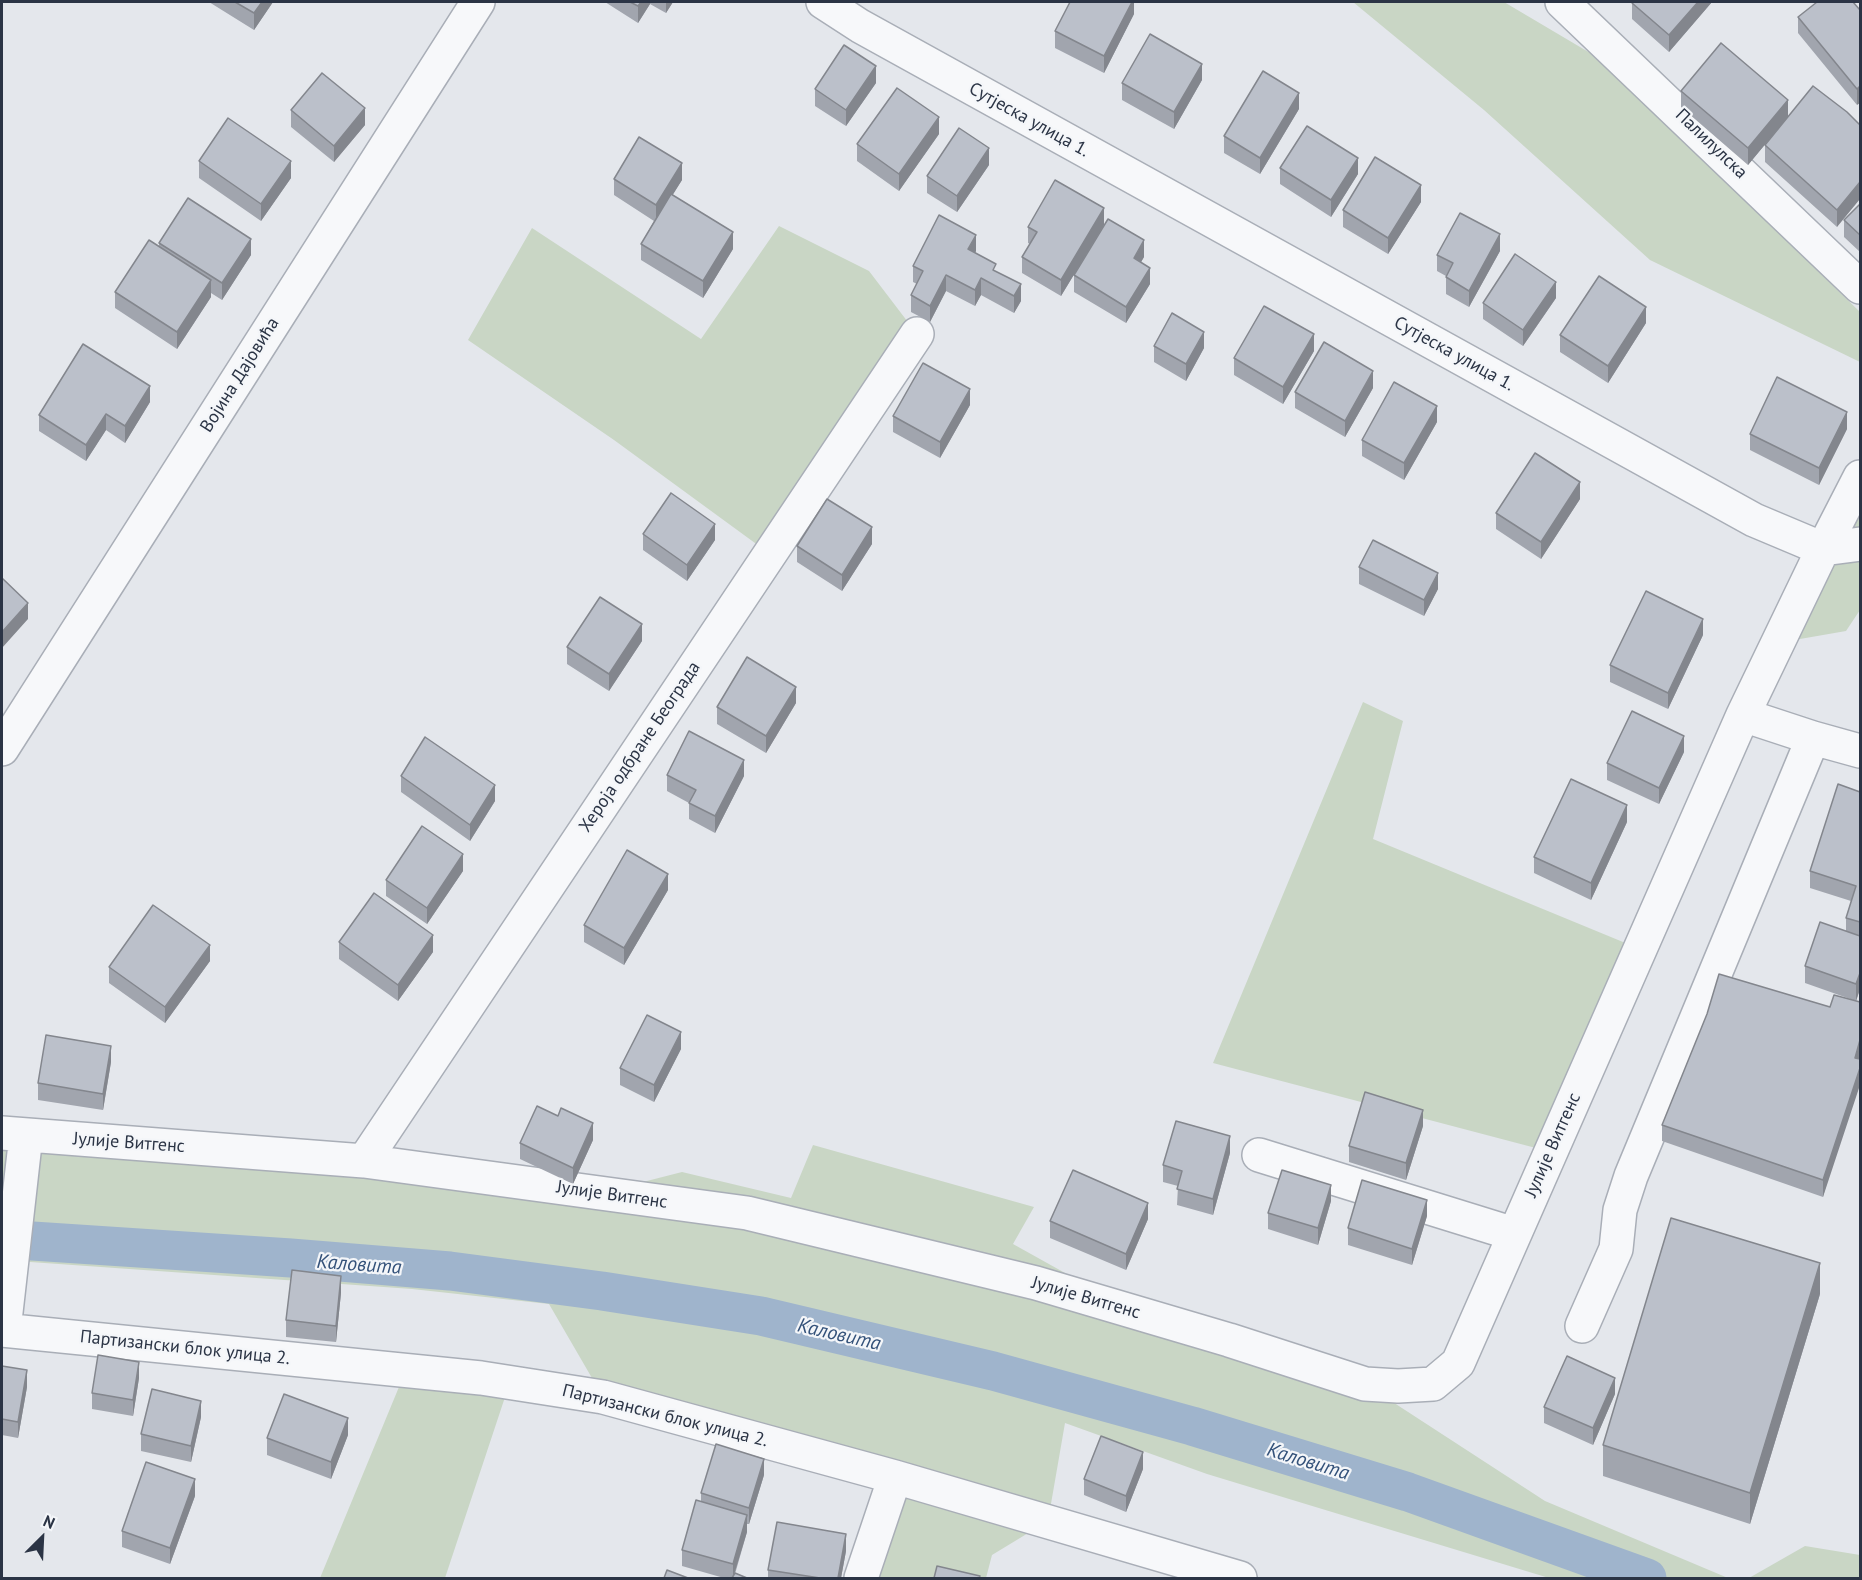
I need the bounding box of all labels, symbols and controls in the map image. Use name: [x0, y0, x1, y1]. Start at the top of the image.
street label: Сутјеска улица 1.: [965, 78, 1093, 162]
street label: Палилулска: [1671, 104, 1751, 184]
street label: Сутјеска улица 1.: [1390, 312, 1518, 396]
street label: Војина Дајовића: [196, 314, 284, 436]
street label: Хероја одбране Београда: [575, 658, 705, 836]
street label: Јулије Витгенс: [1520, 1090, 1586, 1200]
street label: Јулије Витгенс: [72, 1128, 186, 1158]
street label: Јулије Витгенс: [555, 1177, 669, 1213]
water label: Каловита: [316, 1250, 402, 1280]
street label: Јулије Витгенс: [1029, 1272, 1143, 1324]
water label: Каловита: [795, 1314, 883, 1356]
street label: Партизански блок улица 2.: [79, 1326, 291, 1370]
street label: Партизански блок улица 2.: [560, 1380, 770, 1452]
water label: Каловита: [1264, 1438, 1352, 1486]
north arrow: [12, 1508, 72, 1568]
text: N: [40, 1510, 58, 1533]

